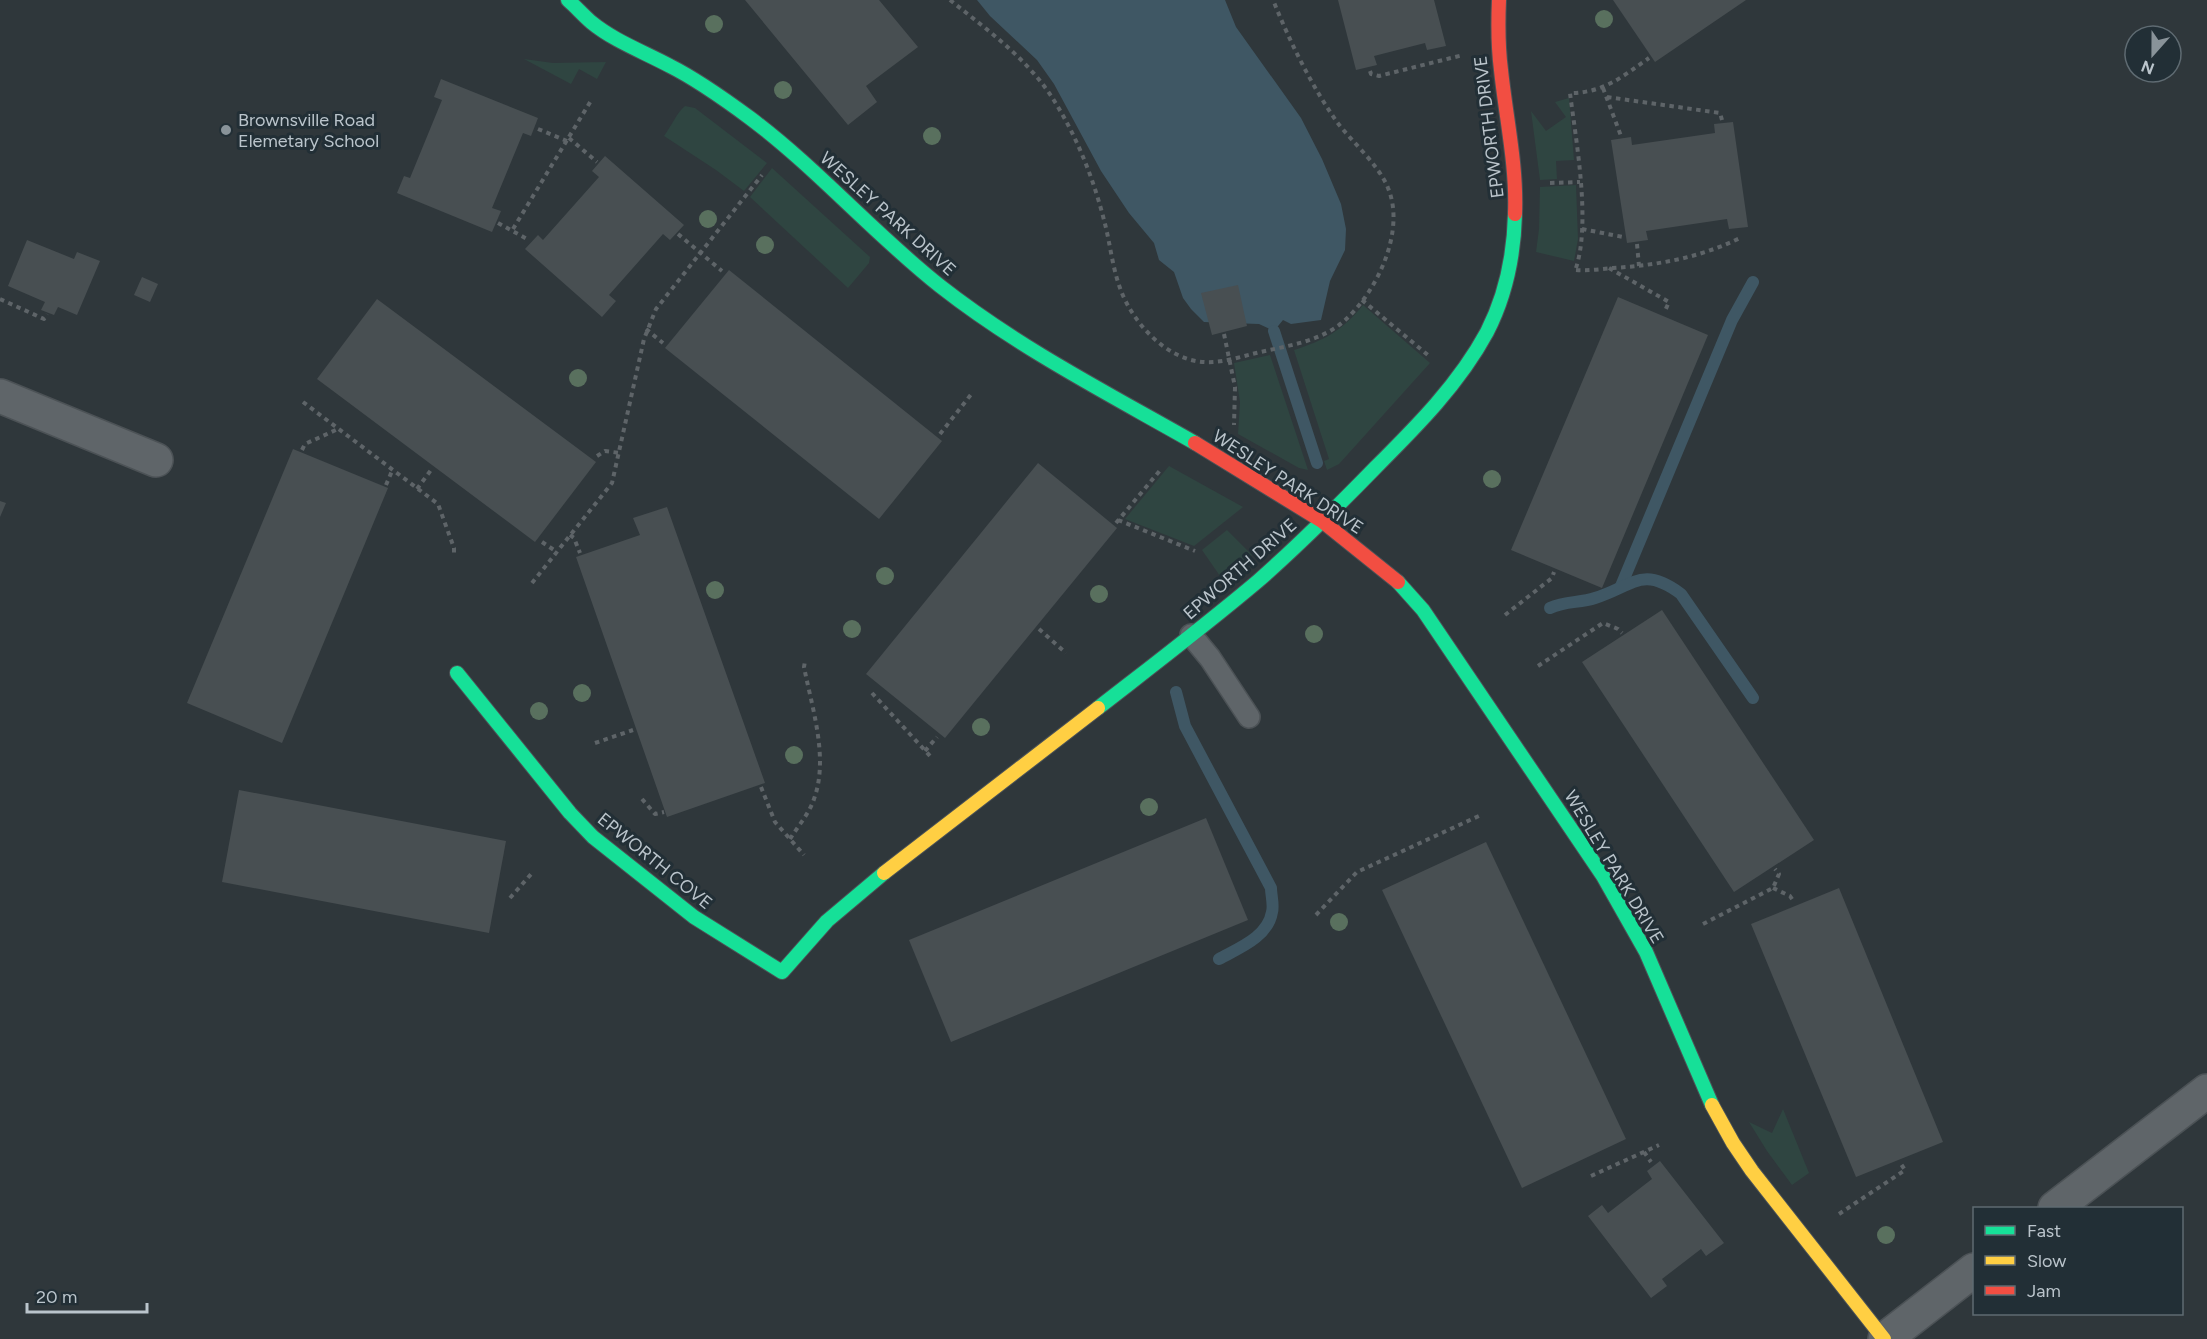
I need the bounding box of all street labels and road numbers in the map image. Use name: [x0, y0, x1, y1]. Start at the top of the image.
street label: EPWORTH DRIVE: [1469, 55, 1509, 199]
street label: WESLEY PARK DRIVE: [816, 147, 960, 281]
street label: WESLEY PARK DRIVE: [1209, 425, 1367, 539]
street label: EPWORTH DRIVE: [1179, 514, 1301, 624]
street label: WESLEY PARK DRIVE: [1559, 786, 1669, 948]
street label: EPWORTH COVE: [593, 808, 717, 914]

